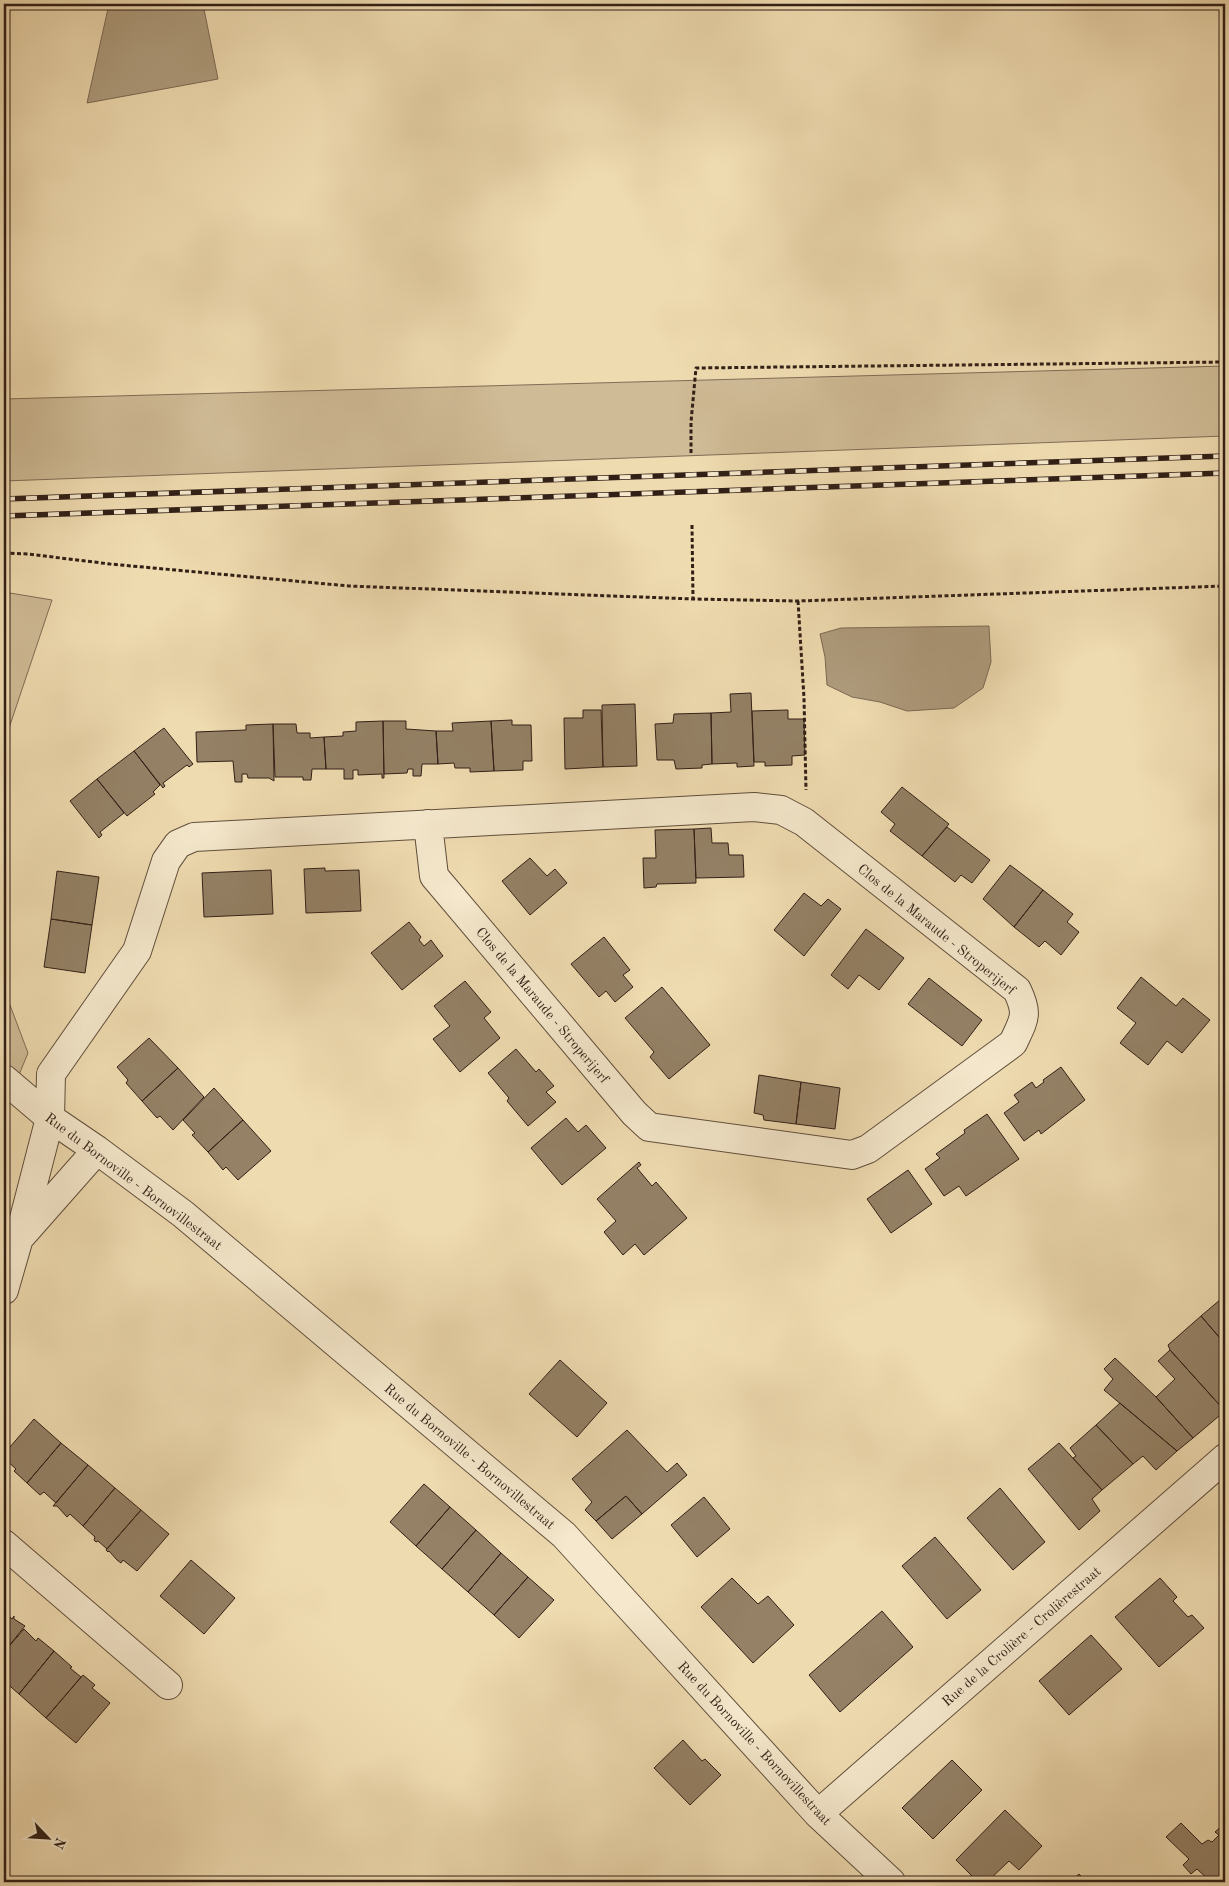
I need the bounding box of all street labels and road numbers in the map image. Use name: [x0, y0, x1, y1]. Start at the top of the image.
street label: Clos de la Maraude - Stroperijerf: [855, 862, 1019, 999]
street label: Clos de la Maraude - Stroperijerf: [473, 925, 612, 1087]
street label: Rue du Bornoville - Bornovillestraat: [42, 1111, 225, 1253]
street label: Rue du Bornoville - Bornovillestraat: [381, 1381, 557, 1532]
street label: Rue de la Crolière - Crolièrestraat: [940, 1564, 1104, 1709]
street label: Rue du Bornoville - Bornovillestraat: [675, 1659, 834, 1828]

